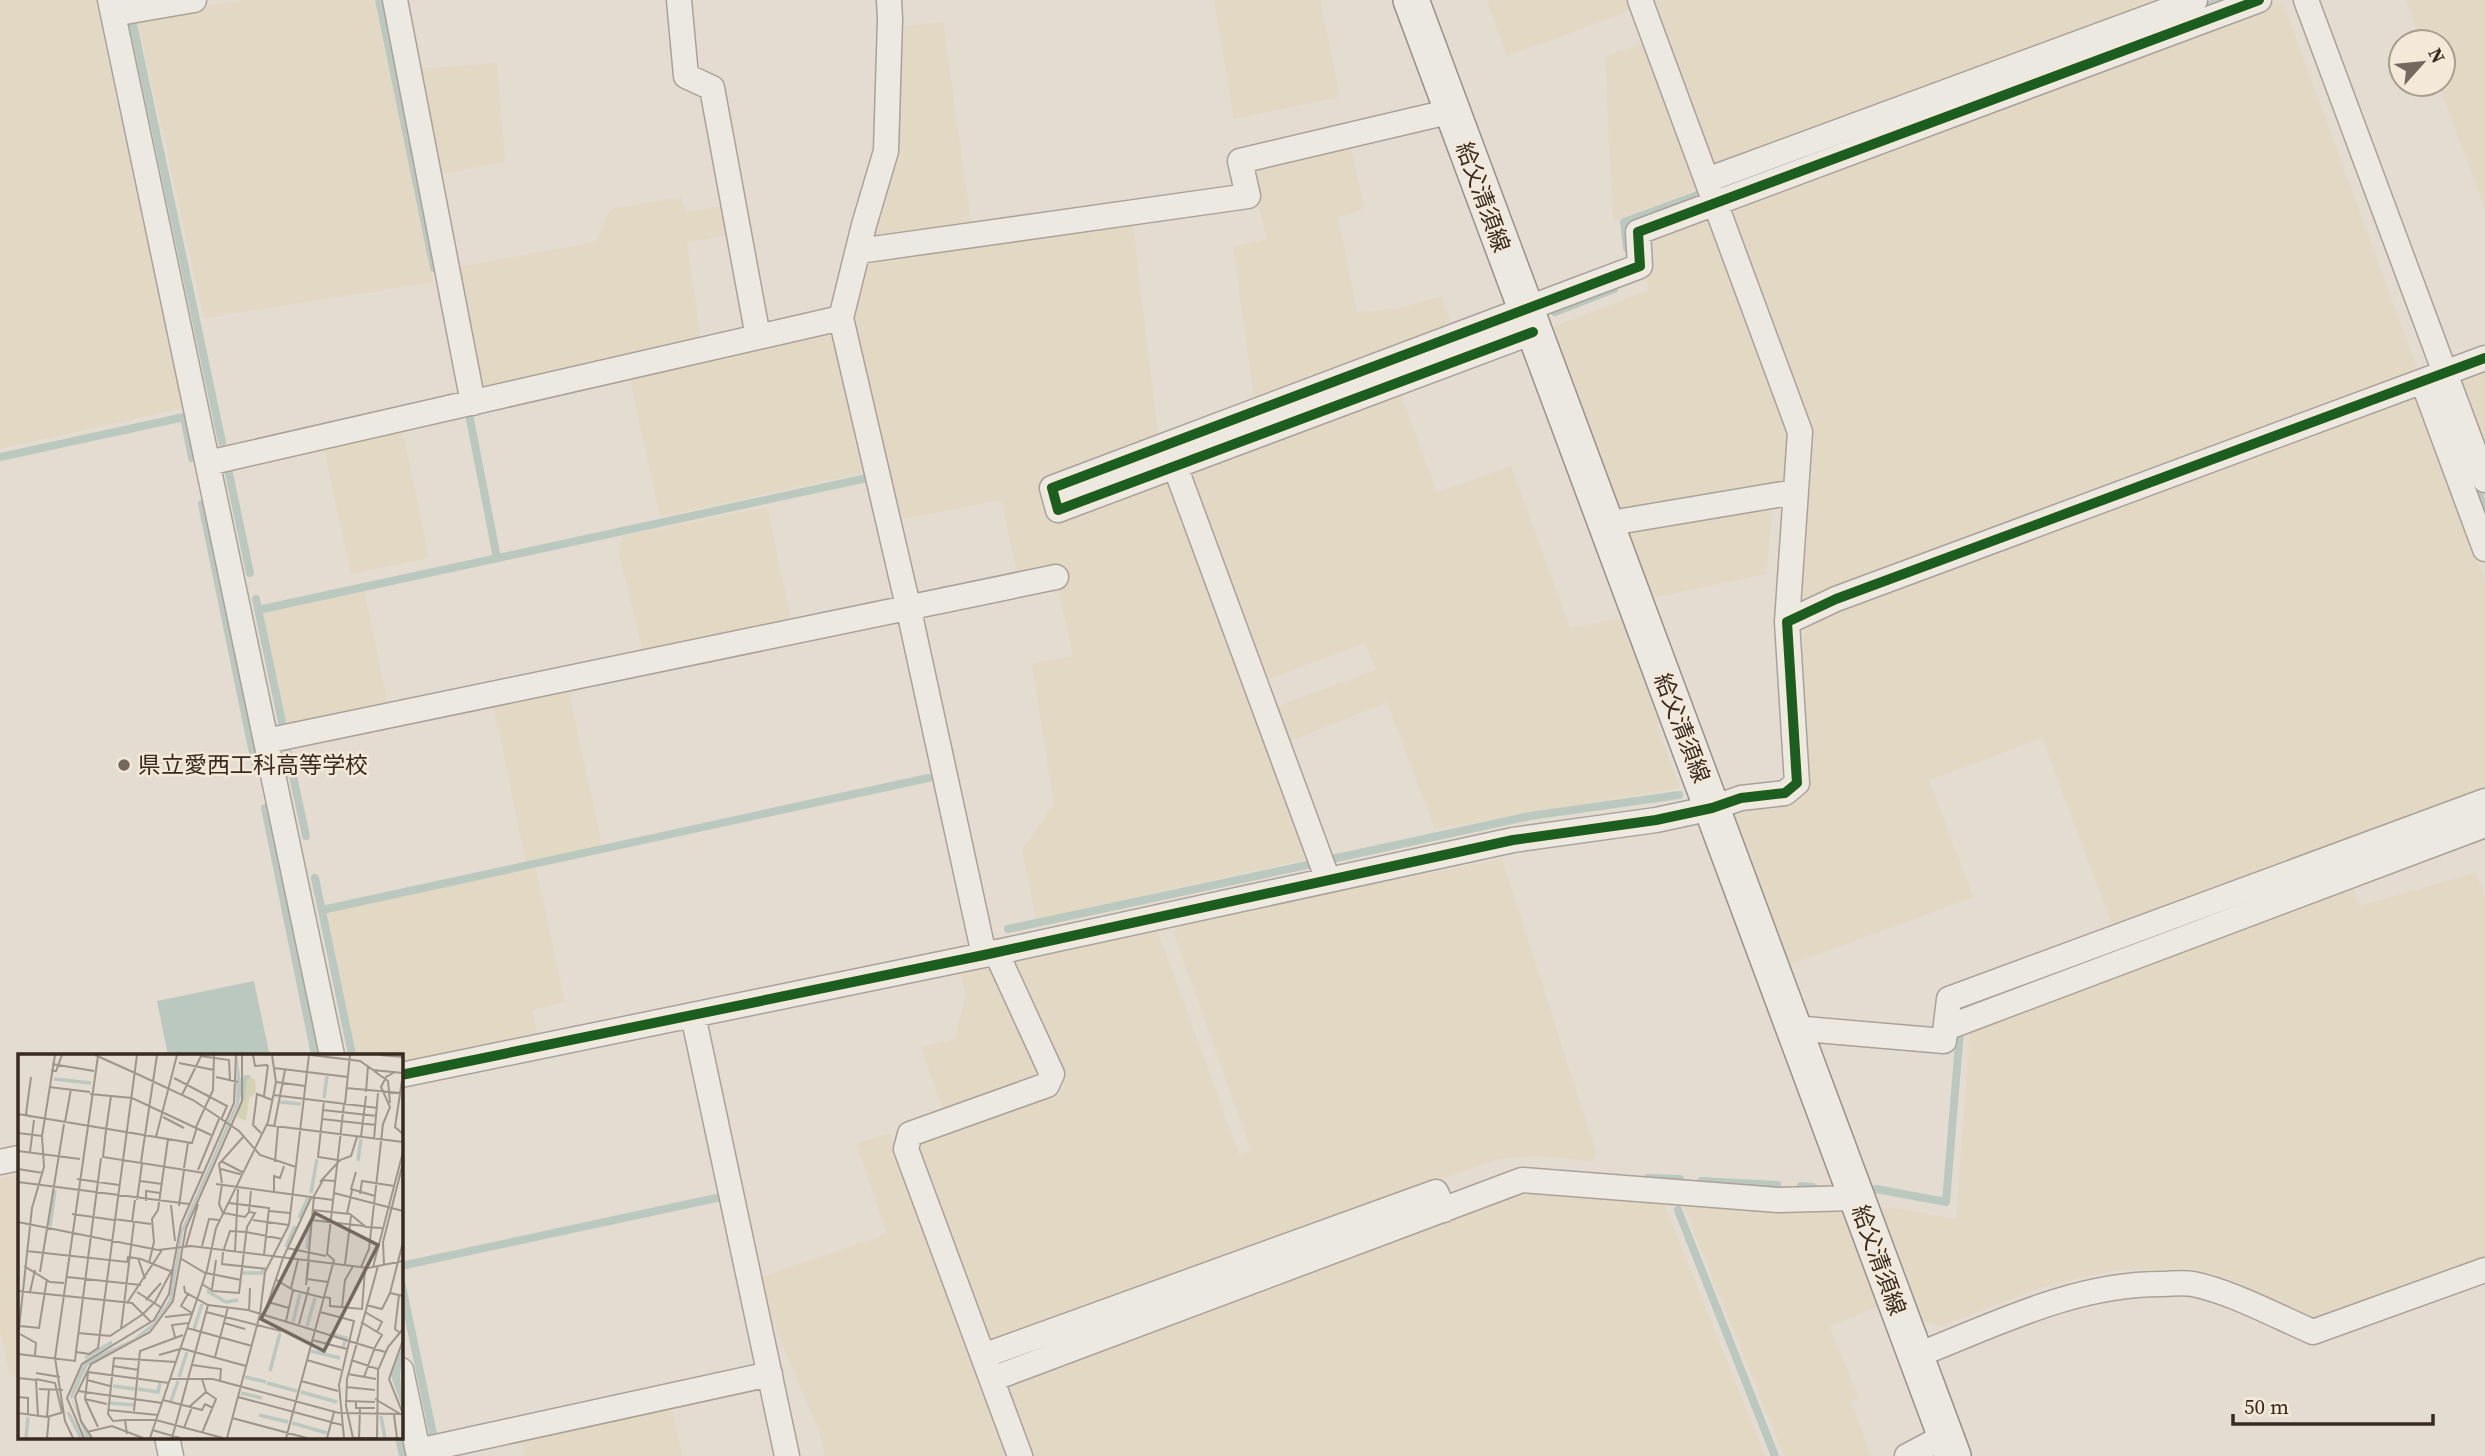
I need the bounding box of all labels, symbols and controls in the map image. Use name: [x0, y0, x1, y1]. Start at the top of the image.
north arrow: [2387, 28, 2457, 98]
text: N: [2422, 43, 2452, 67]
street label: 給父清須線: [1448, 137, 1518, 257]
street label: 給父清須線: [1646, 669, 1718, 787]
place label: 県立愛西工科高等学校: [138, 749, 368, 781]
marker: 県立愛西工科高等学校: [116, 757, 132, 773]
inset map: [18, 1054, 402, 1438]
street label: 給父清須線: [1844, 1200, 1914, 1320]
scale bar: [2233, 1382, 2432, 1426]
text: 50 m: [2244, 1392, 2289, 1421]

